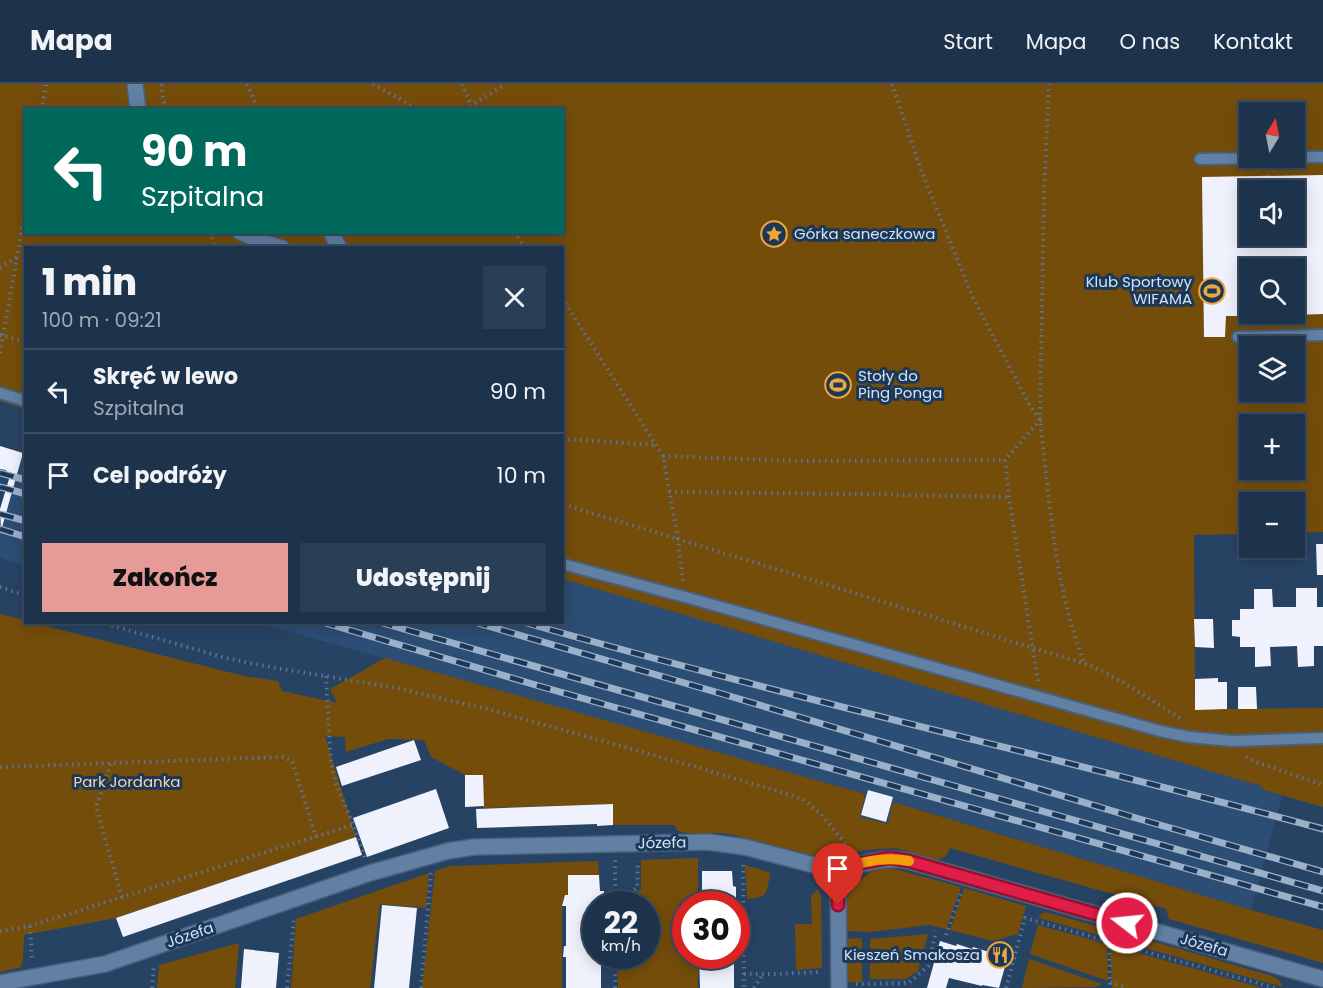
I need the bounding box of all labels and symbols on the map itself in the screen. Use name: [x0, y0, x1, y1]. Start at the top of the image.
north arrow: [1239, 102, 1305, 168]
place icon: Górka saneczkowa: [759, 219, 789, 249]
place label: Górka saneczkowa: [794, 223, 935, 244]
place label: Klub Sportowy WIFAMA: [1086, 271, 1193, 309]
sports icon: Klub Sportowy WIFAMA: [1197, 276, 1227, 306]
place label: Stoły do Ping Ponga: [858, 365, 942, 403]
sports icon: Stoły do Ping Ponga: [823, 370, 853, 400]
park label: Park Jordanka: [73, 771, 181, 792]
street label: Józefa: [637, 832, 687, 853]
pin: [812, 843, 863, 905]
speed limit sign: 30: [672, 891, 750, 969]
position arrow: [1095, 891, 1159, 955]
street label: Józefa: [163, 917, 216, 952]
street label: Józefa: [1178, 928, 1230, 961]
restaurant icon: Kieszeń Smakosza: [985, 940, 1015, 970]
place label: Kieszeń Smakosza: [844, 944, 980, 965]

